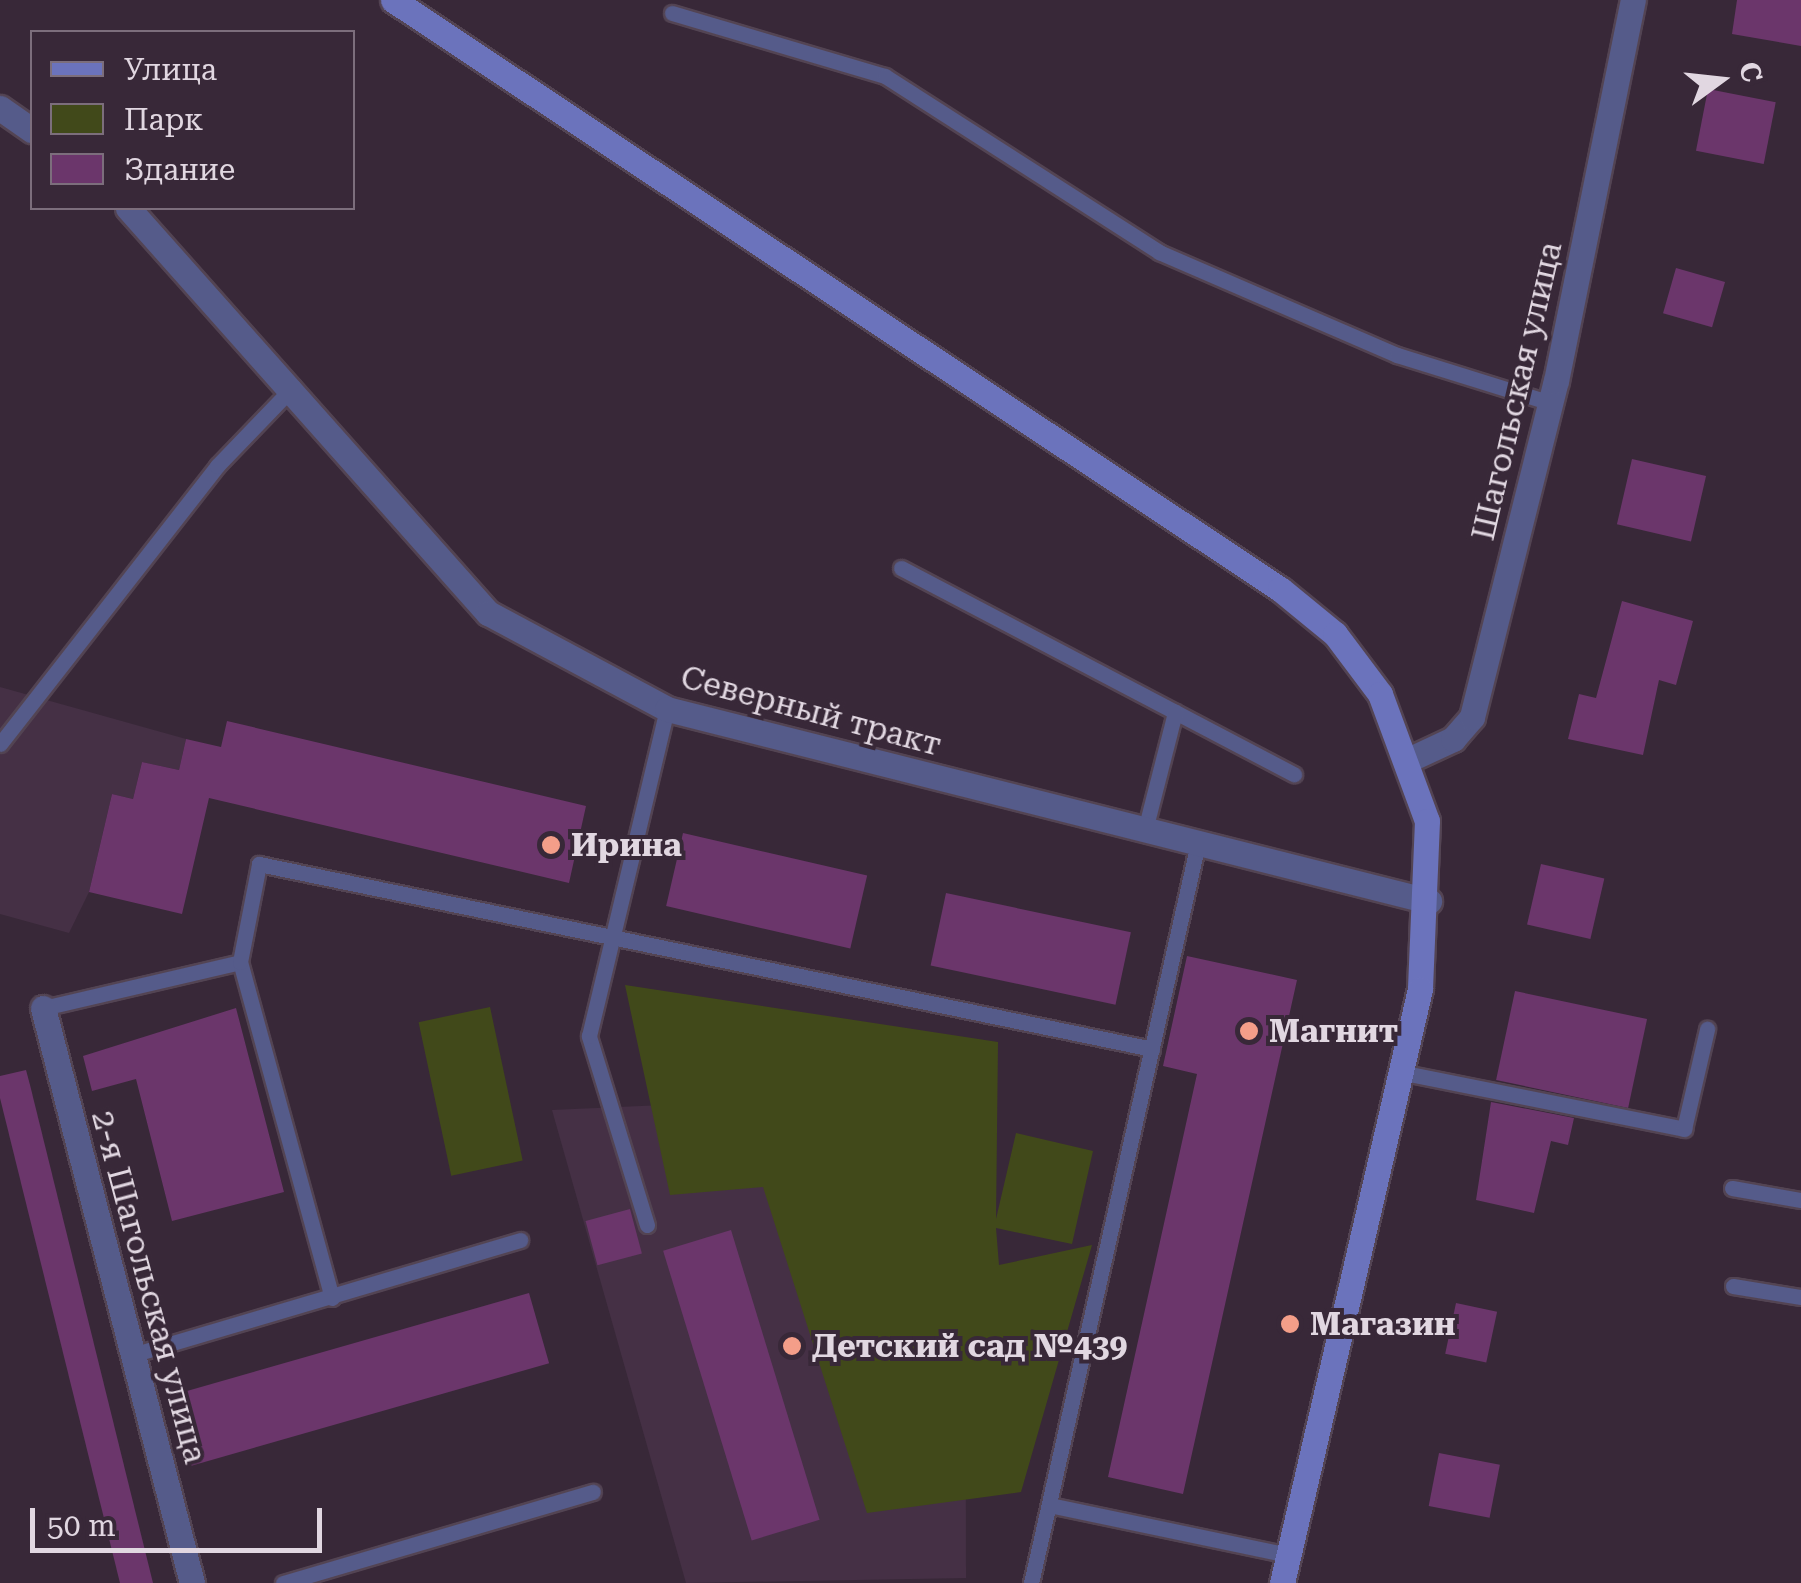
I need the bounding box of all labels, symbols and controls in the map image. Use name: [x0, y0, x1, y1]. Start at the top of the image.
legend: [30, 30, 355, 210]
north arrow: [1671, 30, 1771, 130]
text: Улица: [124, 52, 217, 87]
text: С: [1732, 58, 1769, 86]
text: Парк: [124, 102, 203, 137]
text: Здание: [124, 152, 235, 187]
street label: Шагольская улица: [1464, 238, 1570, 544]
street label: Северный тракт: [677, 658, 945, 764]
place label: Ирина: [571, 826, 682, 864]
marker: Ирина: [540, 834, 562, 856]
place label: Магнит: [1269, 1012, 1398, 1050]
marker: Магнит: [1238, 1020, 1260, 1042]
street label: 2-я Шагольская улица: [83, 1106, 215, 1468]
place label: Магазин: [1310, 1305, 1456, 1343]
marker: Магазин: [1279, 1313, 1301, 1335]
place label: Детский сад №439: [812, 1327, 1127, 1365]
marker: Детский сад №439: [781, 1335, 803, 1357]
scale bar: [35, 1488, 328, 1550]
text: 50 m: [47, 1508, 116, 1543]

